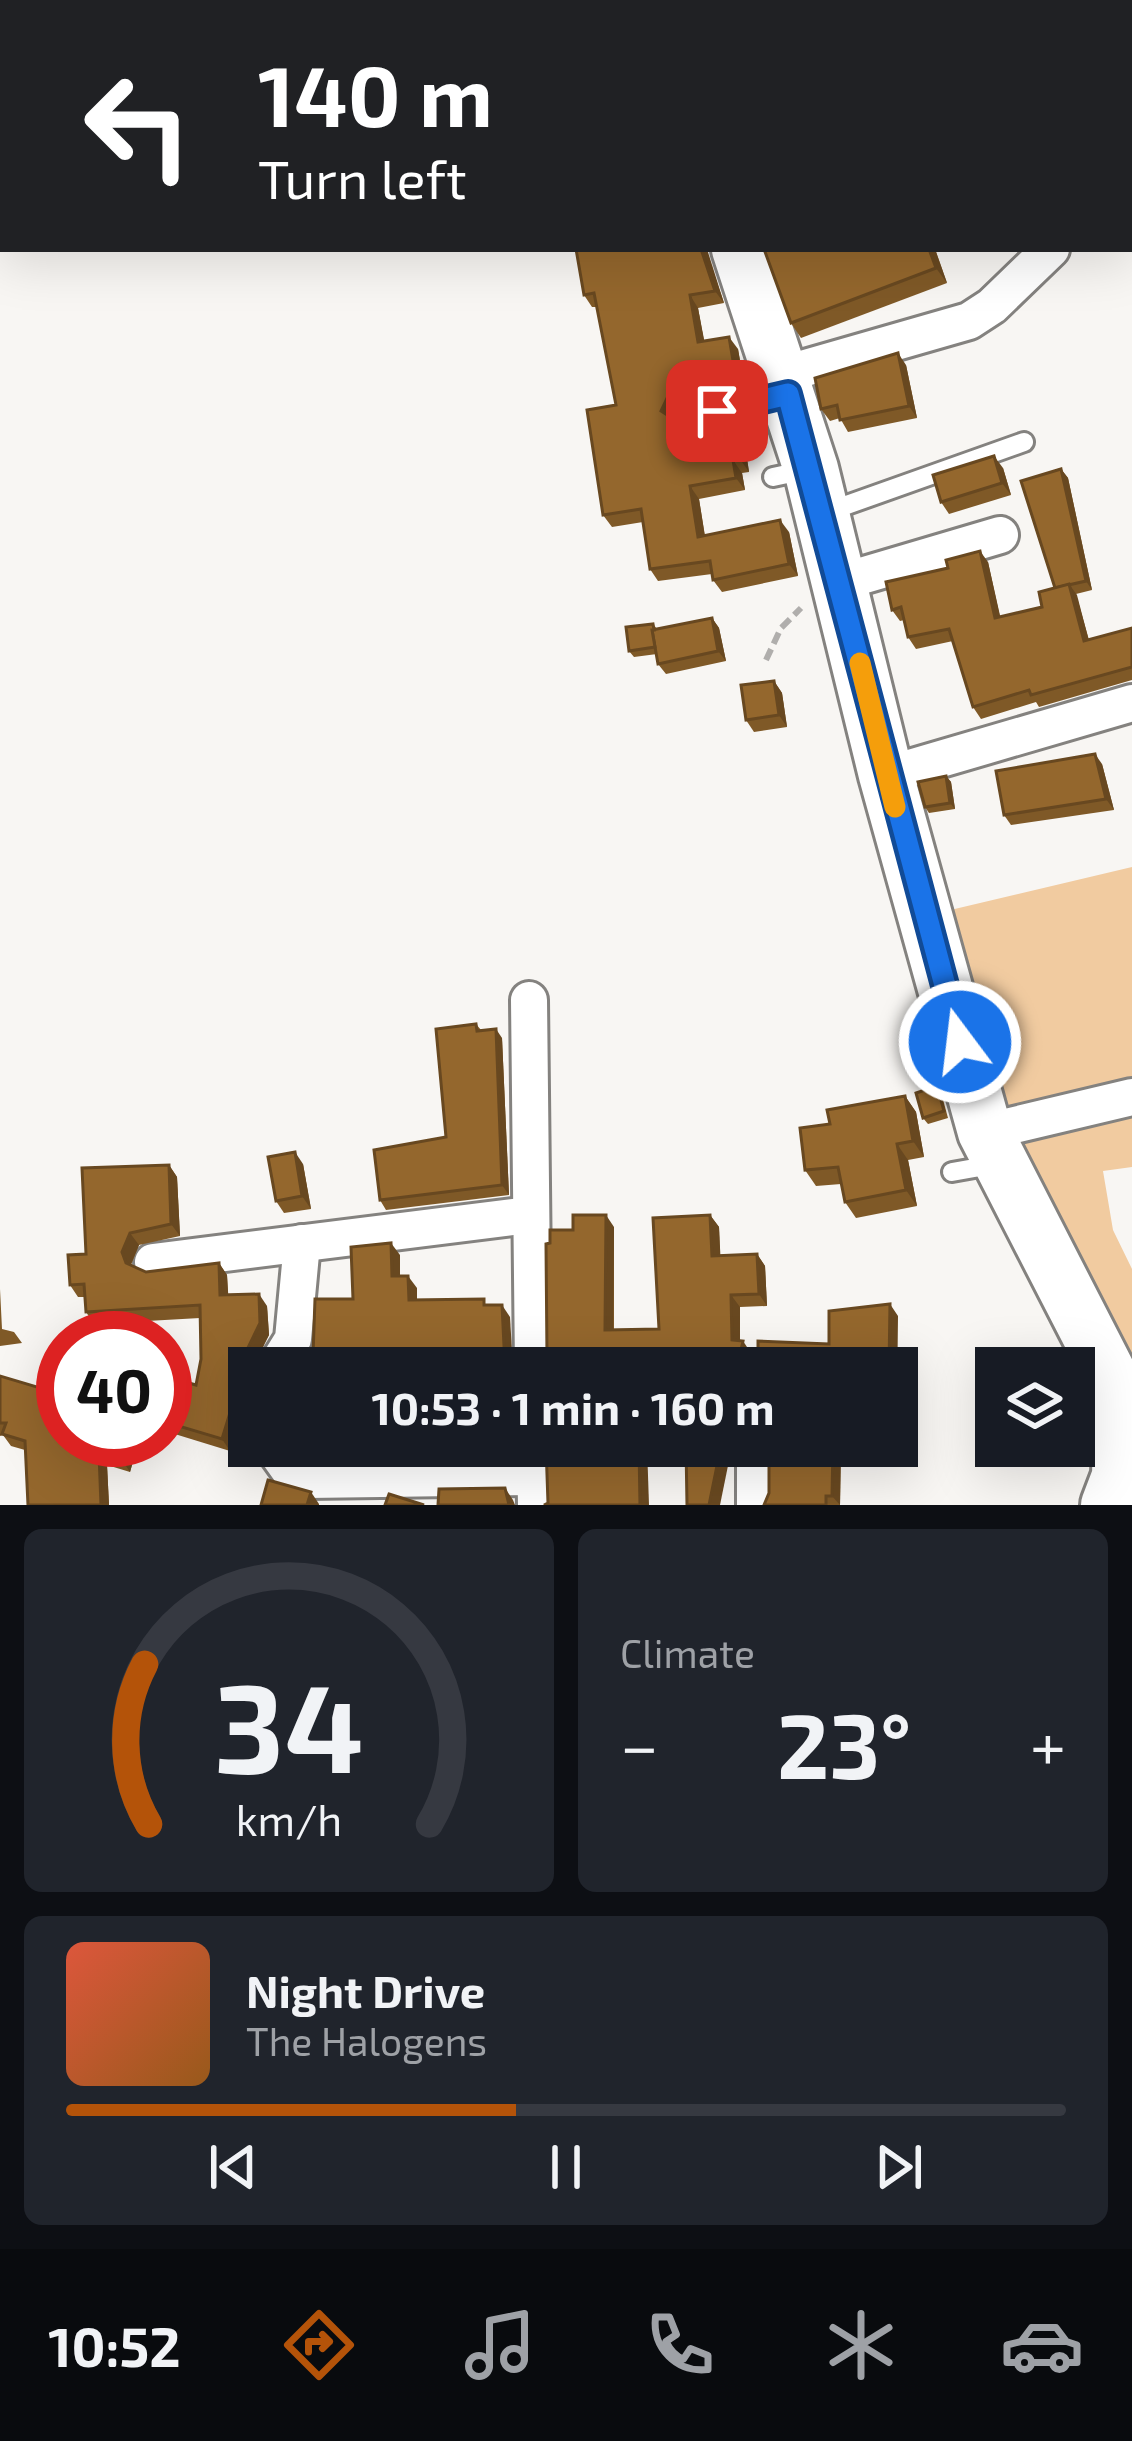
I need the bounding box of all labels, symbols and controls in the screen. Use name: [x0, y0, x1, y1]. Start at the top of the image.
text: 140 m: [258, 43, 493, 144]
icon: left: [60, 48, 216, 204]
text: Turn left: [258, 145, 467, 210]
pin: [666, 360, 768, 462]
icon: arrive: [684, 378, 750, 444]
position arrow: [897, 979, 1023, 1105]
speed limit sign: 40: [36, 1311, 192, 1467]
map controls: [975, 1347, 1095, 1467]
button: layers: [975, 1347, 1095, 1467]
text: 10:53 · 1 min · 160 m: [371, 1380, 775, 1434]
text: Climate: [620, 1629, 755, 1676]
text: 34: [214, 1648, 364, 1798]
text: 23°: [777, 1689, 911, 1797]
text: −: [620, 1704, 659, 1783]
text: +: [1030, 1704, 1066, 1783]
text: km/h: [236, 1792, 342, 1844]
text: Night Drive: [246, 1963, 485, 2017]
text: The Halogens: [246, 2017, 487, 2064]
icon: previous: [200, 2134, 266, 2200]
icon: pause: [533, 2134, 599, 2200]
icon: next: [866, 2134, 932, 2200]
icon: directions: [277, 2303, 361, 2387]
icon: music: [458, 2303, 542, 2387]
icon: phone: [638, 2303, 722, 2387]
icon: climate: [819, 2303, 903, 2387]
icon: car: [1000, 2303, 1084, 2387]
text: 10:52: [48, 2313, 181, 2378]

